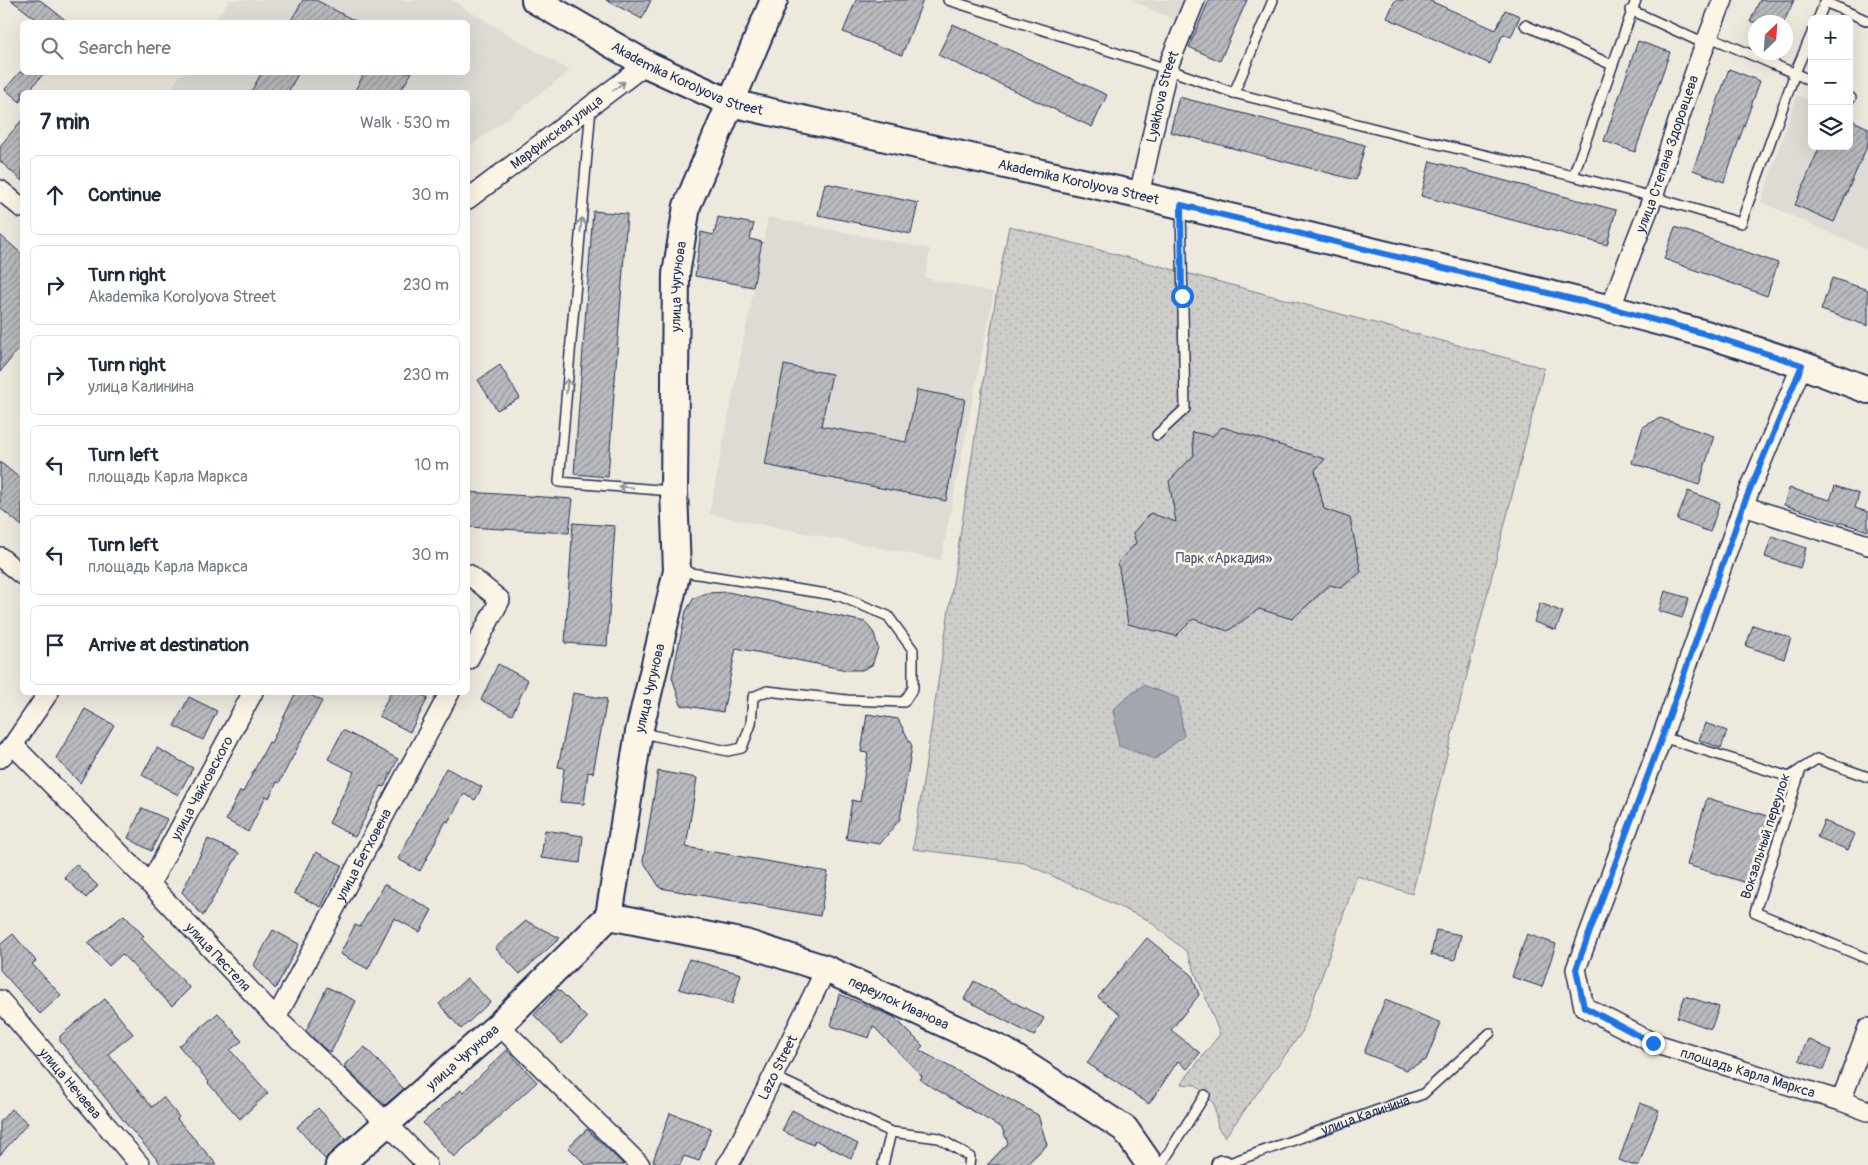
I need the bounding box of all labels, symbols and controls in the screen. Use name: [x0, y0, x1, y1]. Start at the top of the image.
north arrow: [1748, 15, 1793, 60]
map controls: [1808, 15, 1853, 150]
button: +: [1808, 15, 1853, 60]
search box: [20, 20, 470, 75]
icon: search: [38, 34, 66, 62]
text: Search here: [78, 36, 171, 60]
street label: Akademika Korolyova Street: [608, 38, 765, 119]
street label: Lyakhova Street: [1143, 48, 1183, 144]
button: −: [1808, 60, 1853, 105]
street label: улица Степана Здоровцева: [1632, 73, 1702, 236]
one-way arrow: [612, 80, 625, 91]
street label: Марфинская улица: [507, 92, 606, 173]
button: layers: [1808, 105, 1853, 150]
text: 7 min: [40, 109, 90, 136]
text: Walk · 530 m: [360, 113, 450, 133]
street label: Akademika Korolyova Street: [996, 155, 1161, 209]
icon: ahead: [41, 181, 69, 209]
text: Continue: [88, 183, 161, 207]
text: 30 m: [411, 185, 449, 205]
one-way arrow: [576, 217, 586, 233]
street label: улица Чугунова: [667, 240, 690, 333]
text: Turn right: [88, 263, 166, 287]
icon: right: [41, 271, 69, 299]
text: 230 m: [403, 275, 449, 295]
route start: [1171, 285, 1194, 308]
text: Akademika Korolyova Street: [88, 287, 276, 307]
text: Turn right: [88, 353, 166, 377]
icon: right: [41, 361, 69, 389]
text: 230 m: [403, 365, 449, 385]
text: улица Калинина: [88, 377, 194, 397]
one-way arrow: [562, 379, 572, 395]
text: Turn left: [88, 443, 158, 467]
icon: left: [41, 451, 69, 479]
text: 10 m: [414, 455, 449, 475]
text: площадь Карла Маркса: [88, 467, 248, 487]
one-way arrow: [618, 482, 634, 492]
text: Turn left: [88, 533, 158, 557]
icon: left: [41, 541, 69, 569]
text: 30 m: [411, 545, 449, 565]
park label: Парк «Аркадия»: [1176, 550, 1272, 567]
text: площадь Карла Маркса: [88, 557, 248, 577]
icon: arrive: [41, 631, 69, 659]
text: Arrive at destination: [88, 633, 249, 657]
street label: улица Чугунова: [631, 642, 669, 735]
street label: улица Чайковского: [167, 733, 237, 844]
street label: Вокзальный переулок: [1737, 771, 1794, 901]
street label: улица Бетховена: [332, 806, 395, 905]
street label: улица Пестеля: [181, 918, 254, 995]
street label: переулок Иванова: [846, 973, 952, 1033]
street label: улица Чугунова: [422, 1021, 503, 1094]
street label: Lazo Street: [755, 1032, 801, 1103]
route end: [1642, 1032, 1665, 1055]
street label: улица Нечаева: [35, 1044, 105, 1122]
street label: площадь Карла Маркса: [1678, 1044, 1817, 1102]
street label: улица Калинина: [1318, 1091, 1412, 1139]

